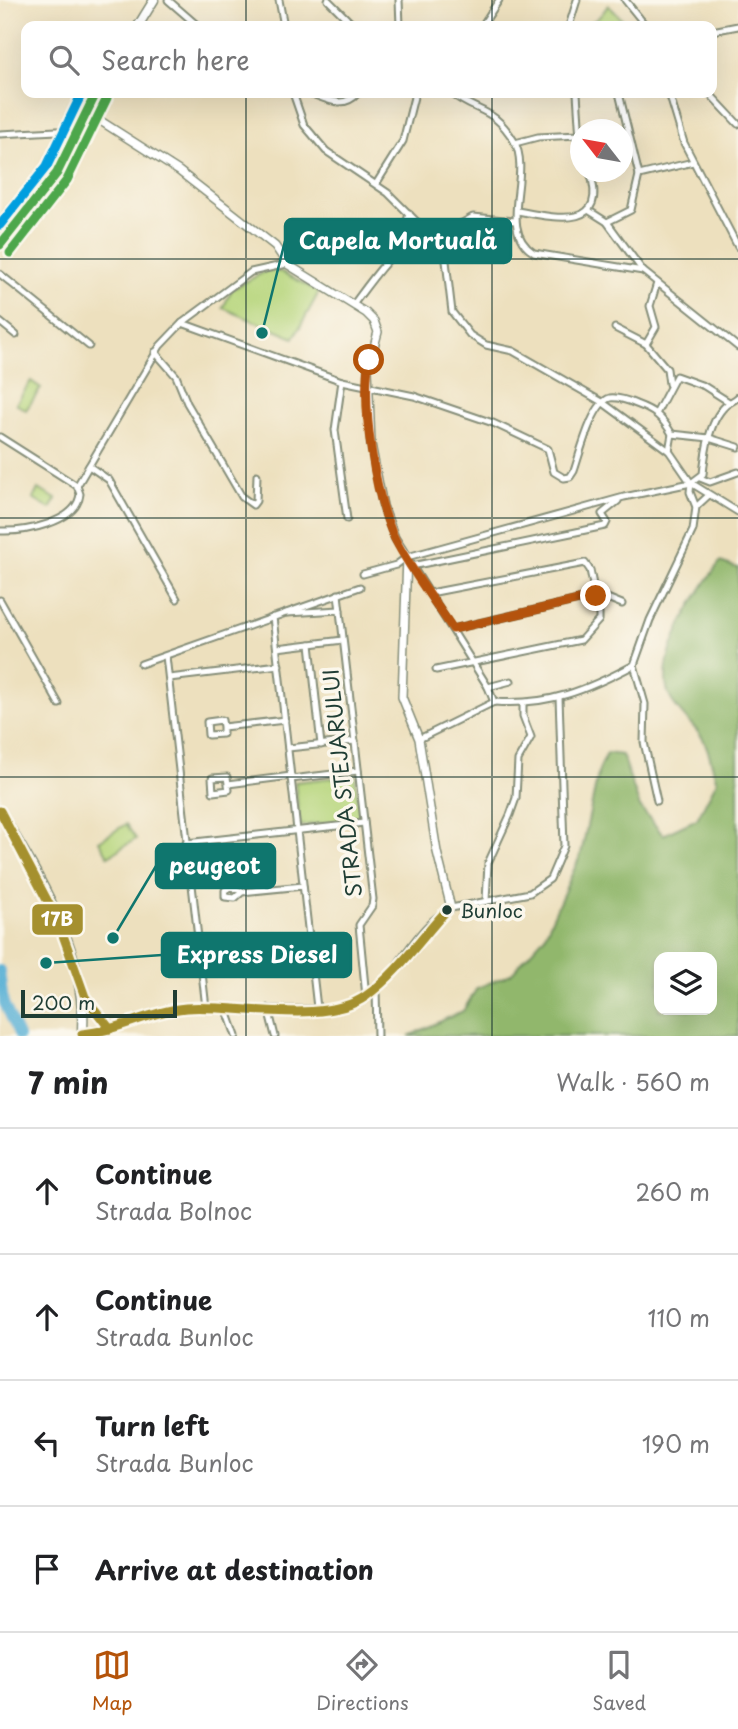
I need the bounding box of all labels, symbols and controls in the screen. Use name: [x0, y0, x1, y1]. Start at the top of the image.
search box: [21, 21, 717, 98]
text: Search here: [101, 40, 250, 79]
icon: search: [45, 41, 83, 79]
north arrow: [570, 119, 633, 182]
callout: Capela Mortuală: [285, 219, 511, 263]
text: Capela Mortuală: [299, 222, 497, 257]
route start: [353, 344, 384, 375]
route end: [580, 580, 611, 611]
street label: STRADA STEJARULUI: [313, 667, 369, 899]
callout: peugeot: [156, 844, 275, 888]
text: peugeot: [169, 847, 261, 882]
place label: Bunloc: [460, 896, 523, 924]
line badge: 17B: [31, 903, 84, 936]
marker: Bunloc: [440, 903, 454, 917]
text: 17B: [41, 904, 73, 932]
callout: Express Diesel: [162, 933, 351, 977]
text: Express Diesel: [177, 936, 337, 971]
map controls: [654, 952, 717, 1015]
button: layers: [654, 952, 717, 1015]
scale bar: [21, 987, 177, 1019]
text: 200 m: [32, 988, 95, 1016]
text: 7 min: [28, 1059, 109, 1104]
text: Walk · 560 m: [556, 1064, 710, 1099]
text: Continue: [95, 1154, 212, 1193]
icon: ahead: [28, 1172, 66, 1210]
text: 260 m: [635, 1174, 710, 1209]
text: Strada Bolnoc: [95, 1193, 252, 1228]
text: Continue: [95, 1280, 212, 1319]
icon: ahead: [28, 1298, 66, 1336]
text: 110 m: [648, 1300, 710, 1335]
text: Strada Bunloc: [95, 1319, 254, 1354]
text: Turn left: [95, 1406, 210, 1445]
icon: left: [28, 1424, 66, 1462]
text: 190 m: [642, 1426, 710, 1461]
text: Strada Bunloc: [95, 1445, 254, 1480]
icon: arrive: [28, 1550, 66, 1588]
text: Arrive at destination: [95, 1550, 374, 1589]
tab: Map: [92, 1646, 132, 1716]
tab: Directions: [316, 1646, 409, 1716]
tab: Saved: [592, 1646, 646, 1716]

